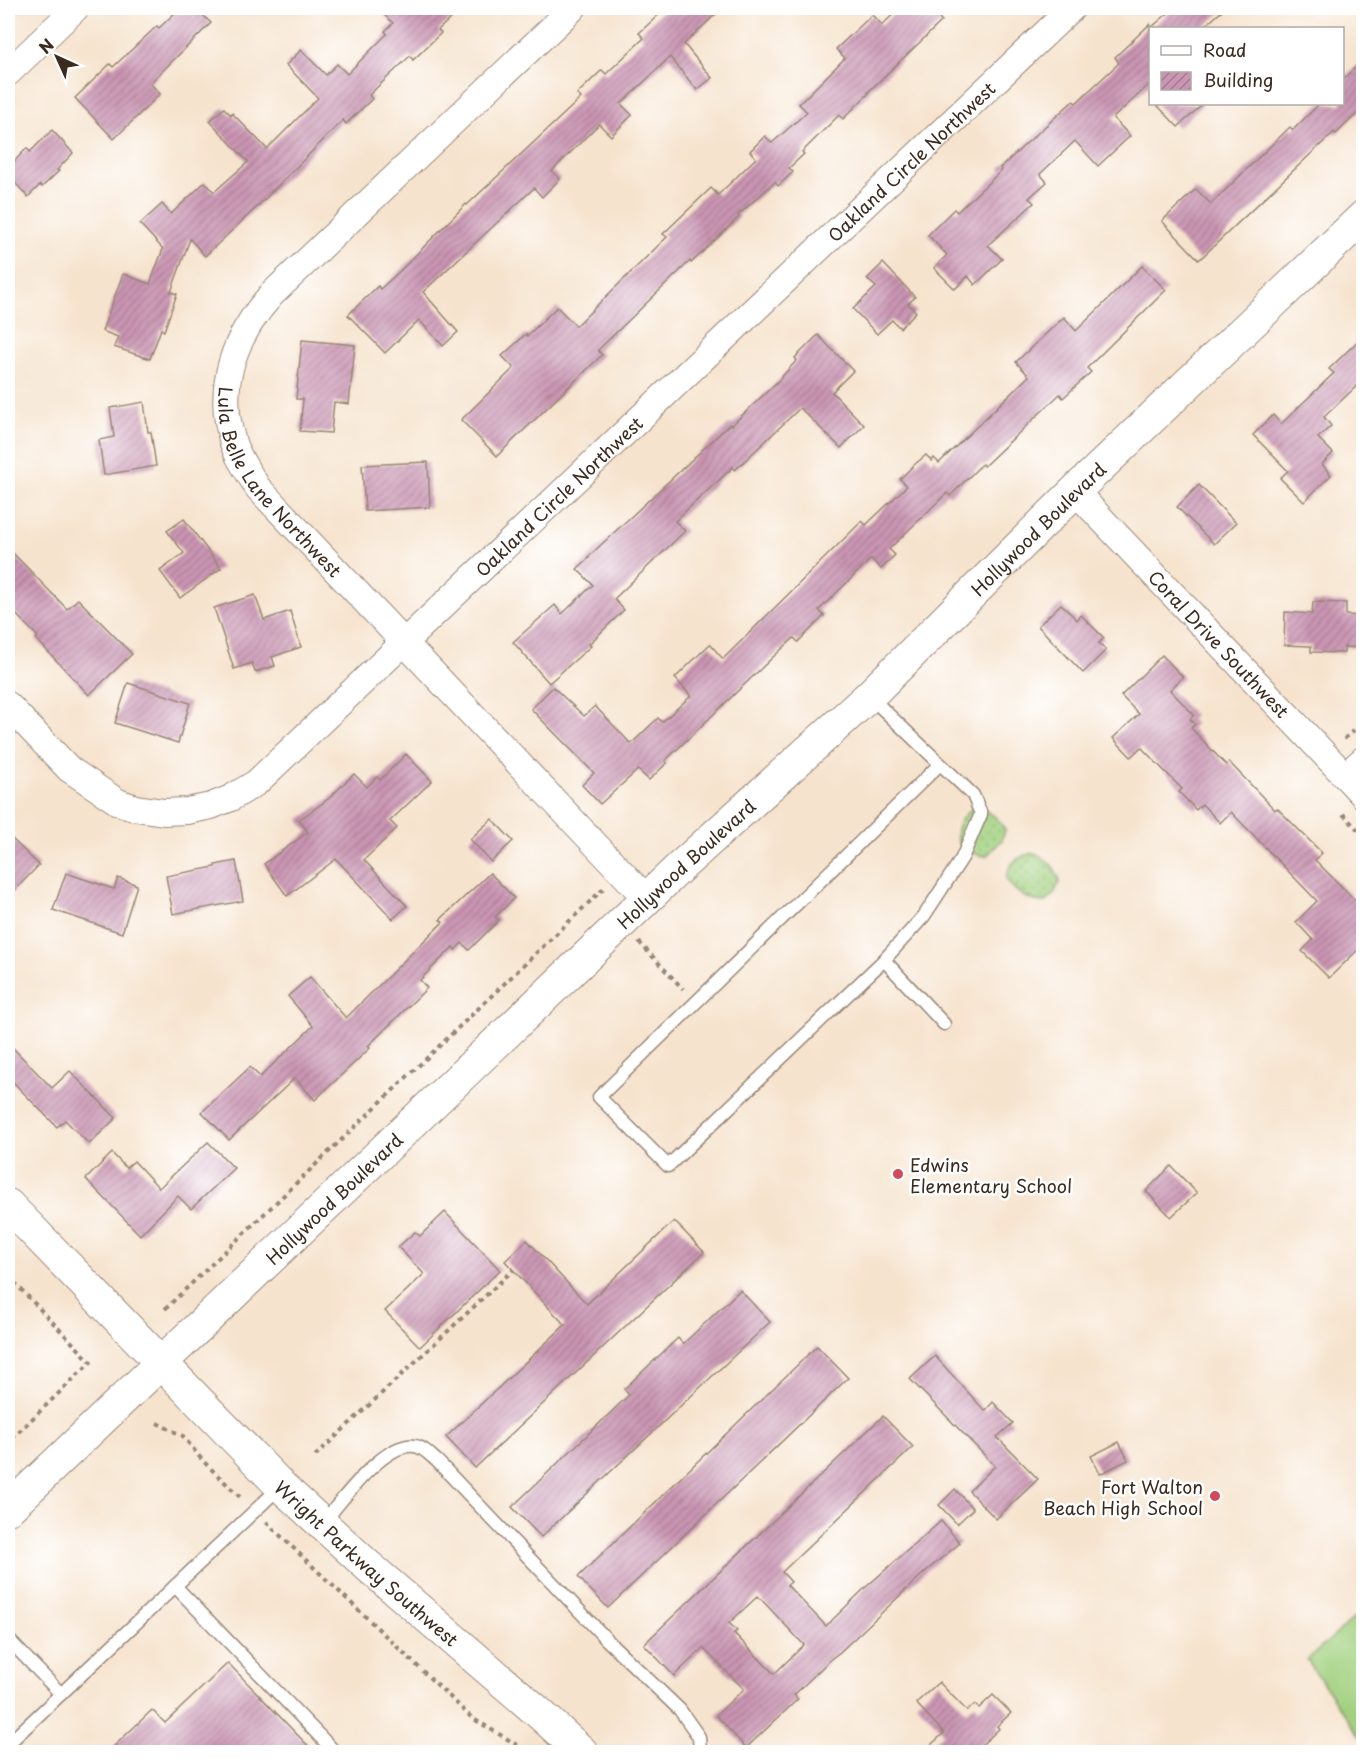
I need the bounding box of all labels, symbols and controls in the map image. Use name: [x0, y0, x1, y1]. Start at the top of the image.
north arrow: [27, 27, 87, 87]
legend: [1149, 27, 1344, 105]
text: N: [33, 33, 59, 59]
text: Road: [1203, 36, 1247, 63]
text: Building: [1203, 66, 1273, 93]
street label: Oakland Circle Northwest: [821, 75, 1001, 248]
street label: Lula Belle Lane Northwest: [213, 386, 348, 582]
street label: Oakland Circle Northwest: [468, 409, 648, 582]
street label: Hollywood Boulevard: [964, 455, 1111, 602]
street label: Coral Drive Southwest: [1143, 564, 1296, 723]
street label: Hollywood Boulevard: [610, 792, 761, 935]
street label: Hollywood Boulevard: [259, 1126, 408, 1270]
place label: Edwins Elementary School: [910, 1151, 1072, 1199]
marker: Edwins Elementary School: [891, 1167, 905, 1181]
street label: Wright Parkway Southwest: [269, 1473, 465, 1652]
place label: Fort Walton Beach High School: [1043, 1473, 1203, 1521]
marker: Fort Walton Beach High School: [1208, 1489, 1222, 1503]

